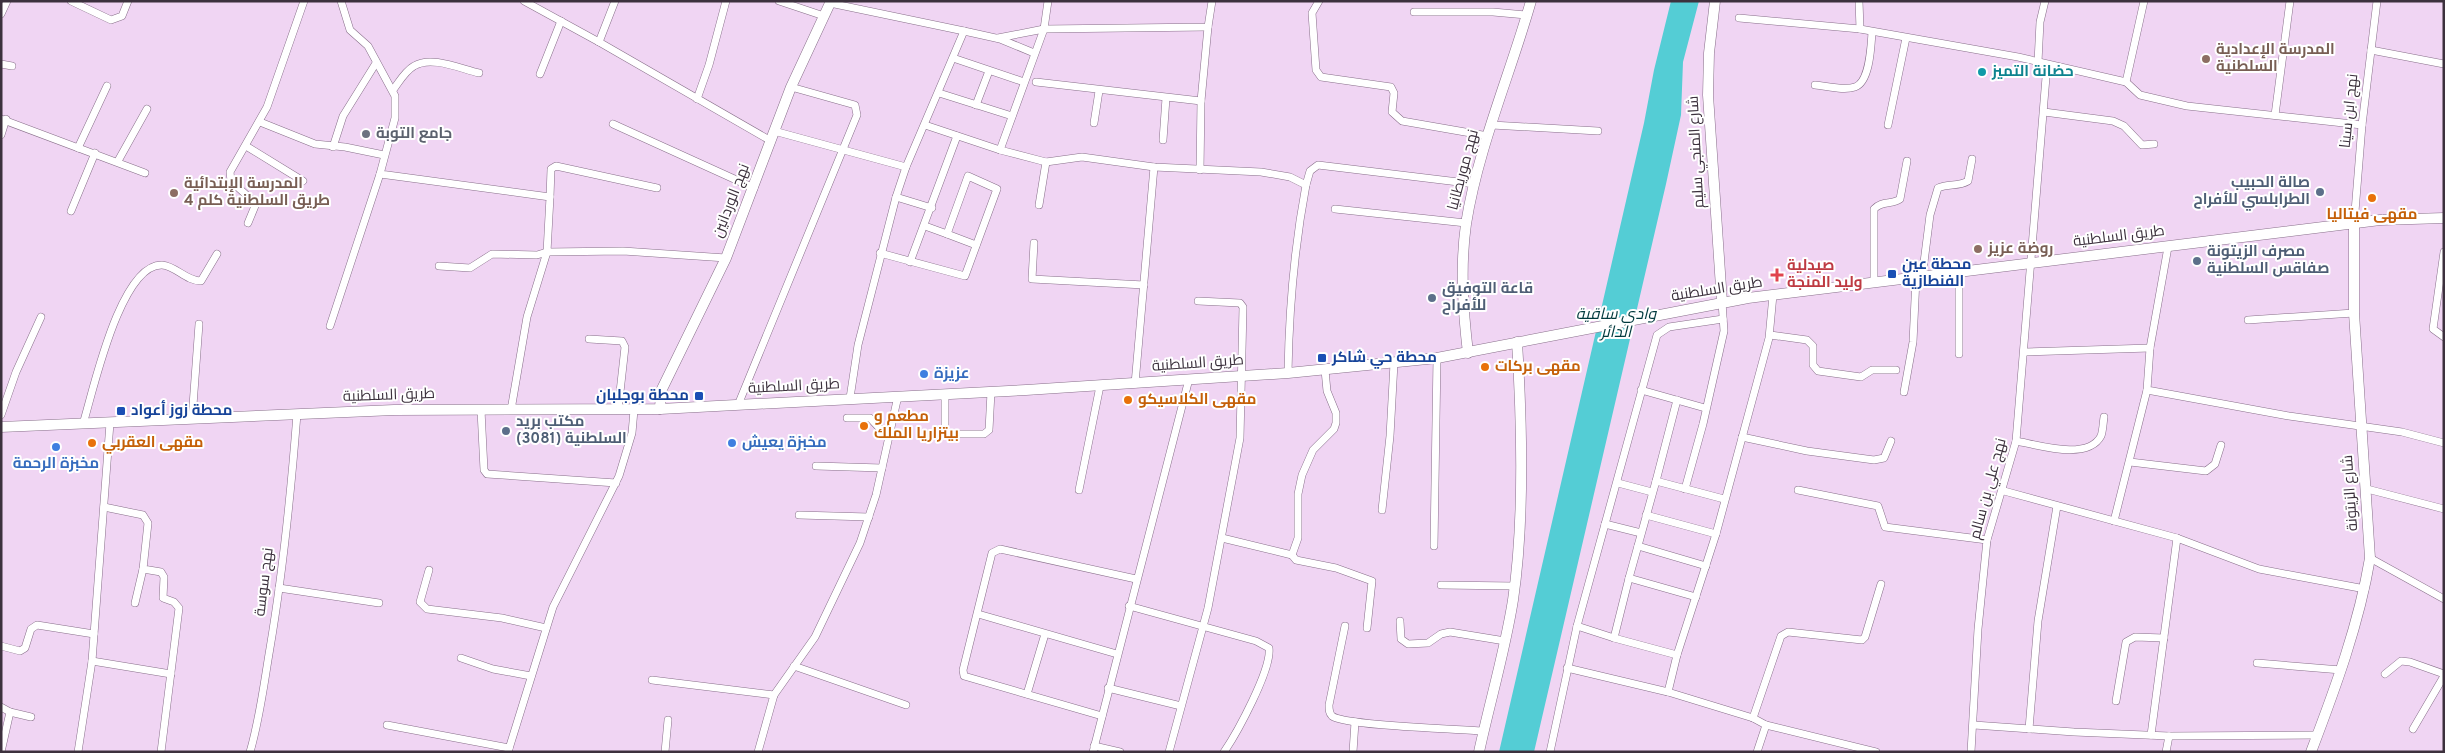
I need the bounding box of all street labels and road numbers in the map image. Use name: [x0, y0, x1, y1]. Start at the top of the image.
street label: نهج ابن سينا: [2337, 73, 2363, 149]
street label: شارع المنجي سليم: [1685, 95, 1710, 209]
street label: نهج موريطانيا: [1444, 128, 1484, 212]
street label: نهج الوردانين: [709, 161, 755, 241]
street label: طريق السلطنية: [2072, 222, 2166, 252]
street label: طريق السلطنية: [1670, 273, 1764, 307]
street label: طريق السلطنية: [1151, 351, 1245, 377]
street label: طريق السلطنية: [747, 375, 841, 399]
street label: طريق السلطنية: [343, 385, 435, 407]
street label: نهج علي بن سالم: [1966, 436, 2013, 542]
street label: شارع الزيتونة: [2339, 454, 2363, 532]
street label: نهج سوسة: [251, 547, 279, 617]

